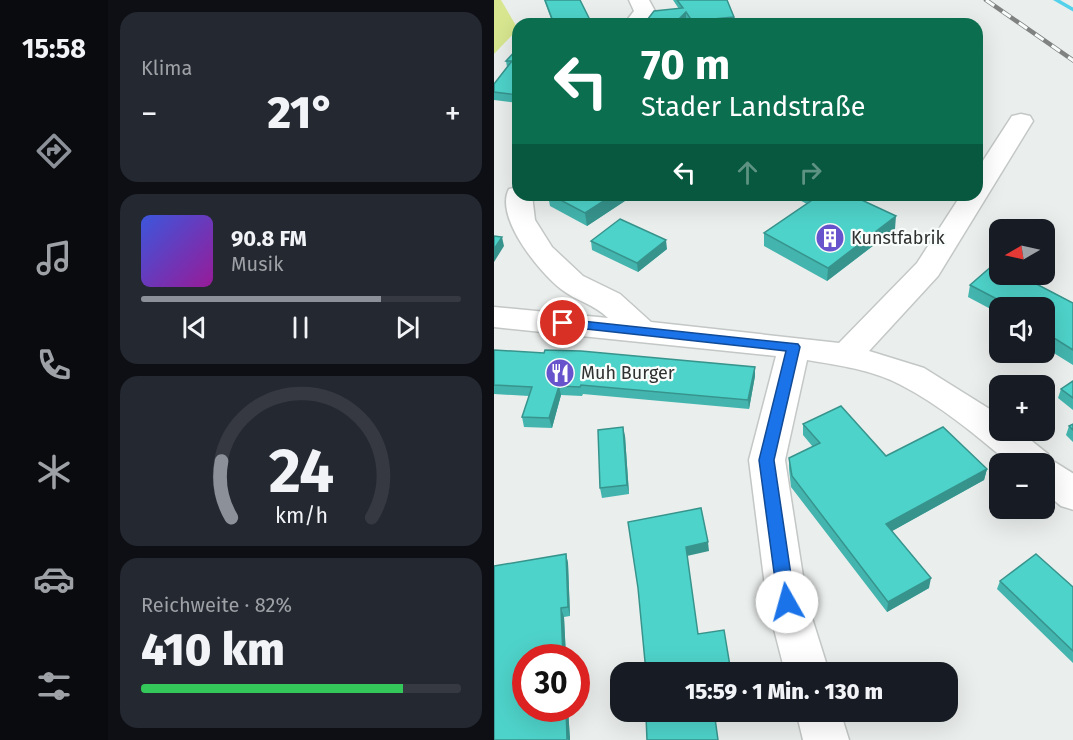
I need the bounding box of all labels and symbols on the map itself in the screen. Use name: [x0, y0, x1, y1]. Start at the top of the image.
north arrow: [989, 219, 1055, 285]
building icon: Kunstfabrik: [814, 222, 846, 254]
place label: Kunstfabrik: [851, 227, 946, 249]
pin: [537, 297, 588, 348]
restaurant icon: Muh Burger: [544, 357, 576, 389]
place label: Muh Burger: [581, 362, 675, 384]
position arrow: [755, 570, 819, 634]
speed limit sign: 30: [512, 644, 590, 722]

